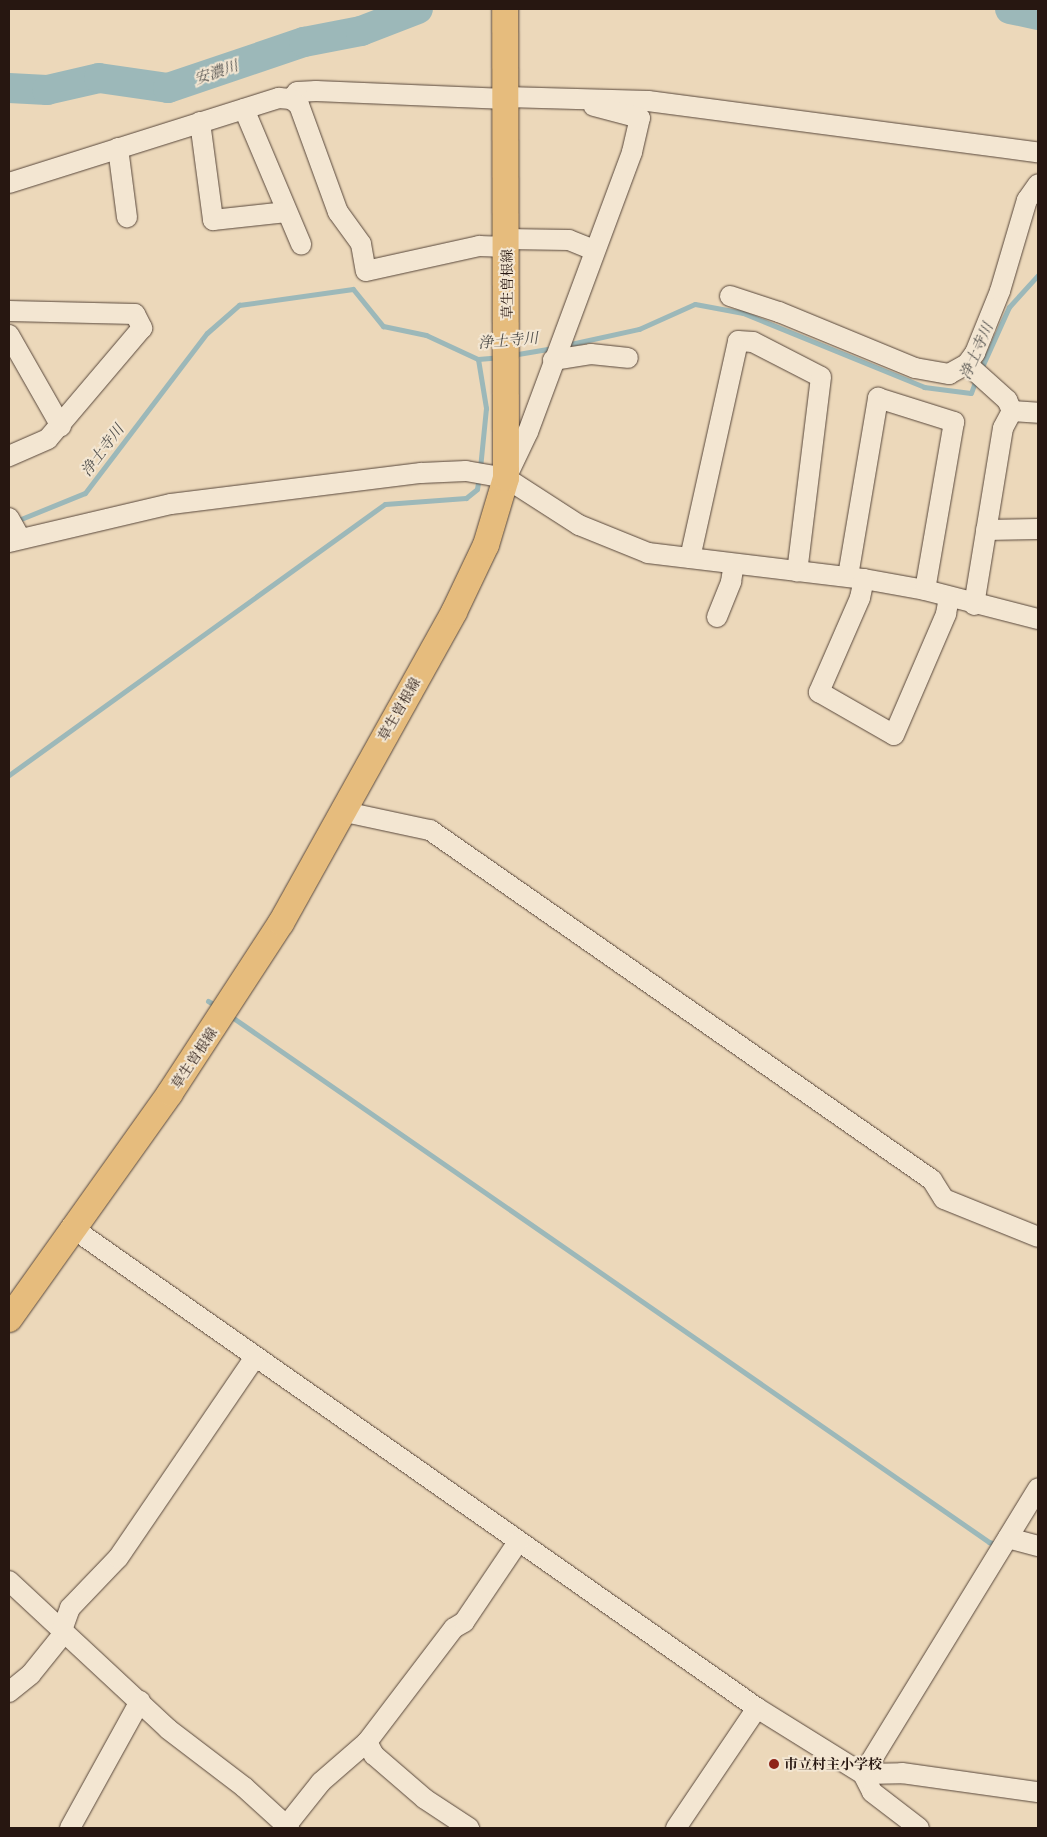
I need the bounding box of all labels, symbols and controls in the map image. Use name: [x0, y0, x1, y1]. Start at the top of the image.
water label: 安濃川: [192, 56, 240, 88]
street label: 草生曽根線: [499, 249, 515, 319]
water label: 浄土寺川: [956, 320, 996, 382]
water label: 浄土寺川: [477, 328, 539, 352]
water label: 浄土寺川: [77, 421, 127, 479]
street label: 草生曽根線: [374, 674, 424, 744]
street label: 草生曽根線: [167, 1024, 221, 1092]
place label: 市立村主小学校: [784, 1756, 882, 1772]
marker: 市立村主小学校: [768, 1758, 780, 1770]

